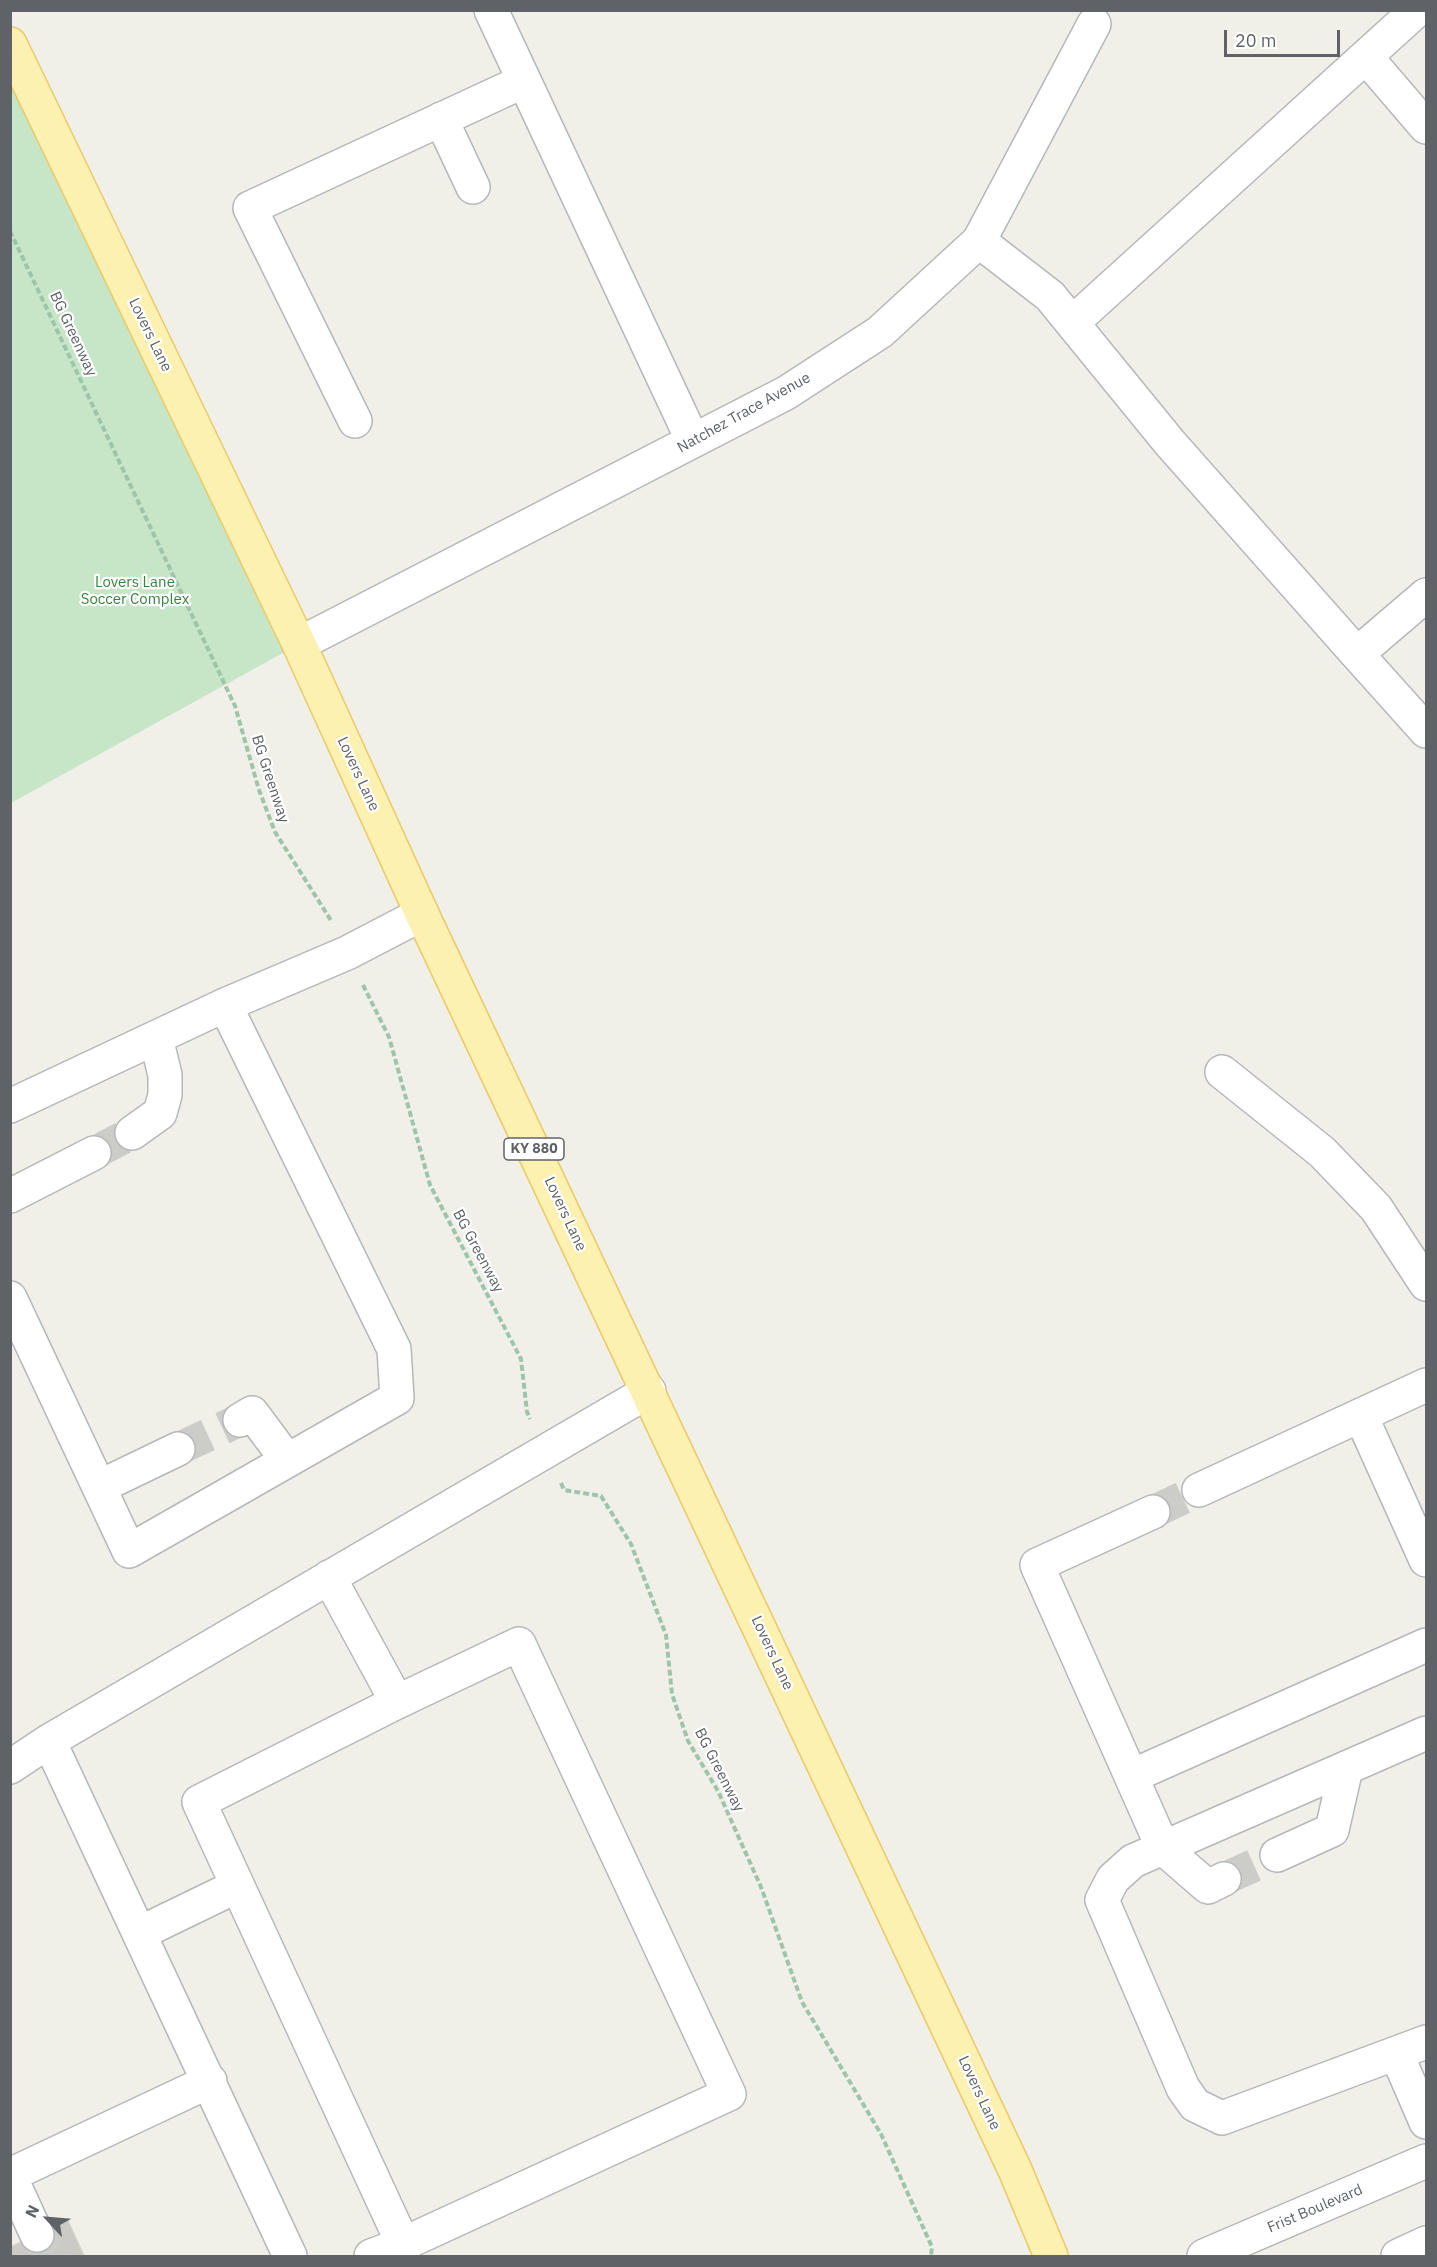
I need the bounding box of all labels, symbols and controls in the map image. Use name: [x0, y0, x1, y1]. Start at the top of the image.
scale bar: [1227, 18, 1342, 56]
text: 20 m: [1235, 29, 1277, 52]
street label: BG Greenway: [46, 289, 100, 379]
street label: Lovers Lane: [124, 295, 176, 375]
street label: Natchez Trace Avenue: [674, 369, 814, 457]
park label: Lovers Lane Soccer Complex: [81, 574, 189, 609]
street label: BG Greenway: [247, 733, 293, 825]
street label: Lovers Lane: [333, 734, 383, 814]
road number: KY 880: [504, 1138, 564, 1160]
street label: Lovers Lane: [540, 1174, 590, 1254]
street label: BG Greenway: [449, 1206, 507, 1296]
street label: Lovers Lane: [747, 1613, 797, 1693]
street label: BG Greenway: [690, 1725, 748, 1815]
street label: Lovers Lane: [954, 2053, 1004, 2133]
street label: Frist Boulevard: [1265, 2181, 1365, 2237]
north arrow: [18, 2189, 78, 2249]
text: N: [20, 2202, 43, 2221]

